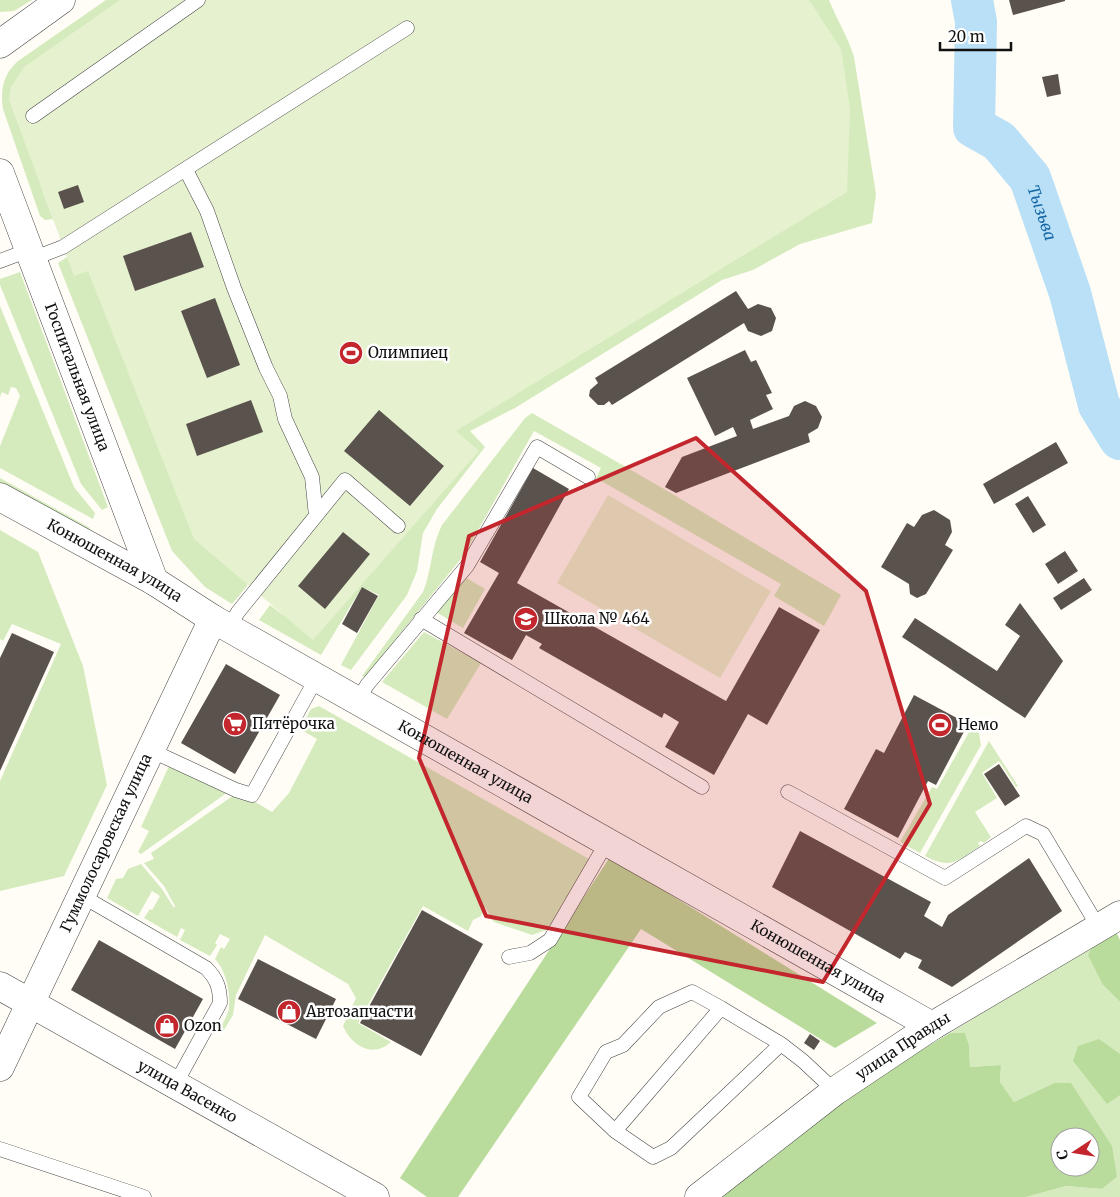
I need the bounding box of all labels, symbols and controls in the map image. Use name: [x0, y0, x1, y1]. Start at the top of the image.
scale bar: [940, 20, 1011, 52]
text: 20 m: [948, 27, 985, 46]
water label: Тызьва: [1023, 182, 1061, 243]
street label: Госпитальная улица: [41, 300, 114, 454]
sports icon: Олимпиец: [338, 340, 364, 366]
place label: Олимпиец: [368, 343, 448, 362]
street label: Конюшенная улица: [44, 515, 186, 606]
school or university icon: Школа № 464: [513, 606, 539, 632]
place label: Школа № 464: [544, 609, 649, 628]
supermarket icon: Пятёрочка: [222, 711, 248, 737]
sports icon: Немо: [927, 712, 953, 738]
place label: Пятёрочка: [252, 714, 335, 733]
place label: Немо: [958, 715, 999, 734]
street label: Конюшенная улица: [395, 716, 536, 807]
street label: Гуммолосаровская улица: [56, 750, 155, 935]
street label: Конюшенная улица: [747, 915, 889, 1007]
shop icon: Автозапчасти: [276, 999, 302, 1025]
place label: Автозапчасти: [305, 1002, 414, 1021]
street label: улица Правды: [852, 1007, 953, 1083]
shop icon: Ozon: [154, 1013, 180, 1039]
place label: Ozon: [184, 1016, 222, 1035]
street label: улица Васенко: [134, 1055, 241, 1127]
north arrow: [1050, 1127, 1100, 1177]
text: С: [1053, 1148, 1072, 1161]

